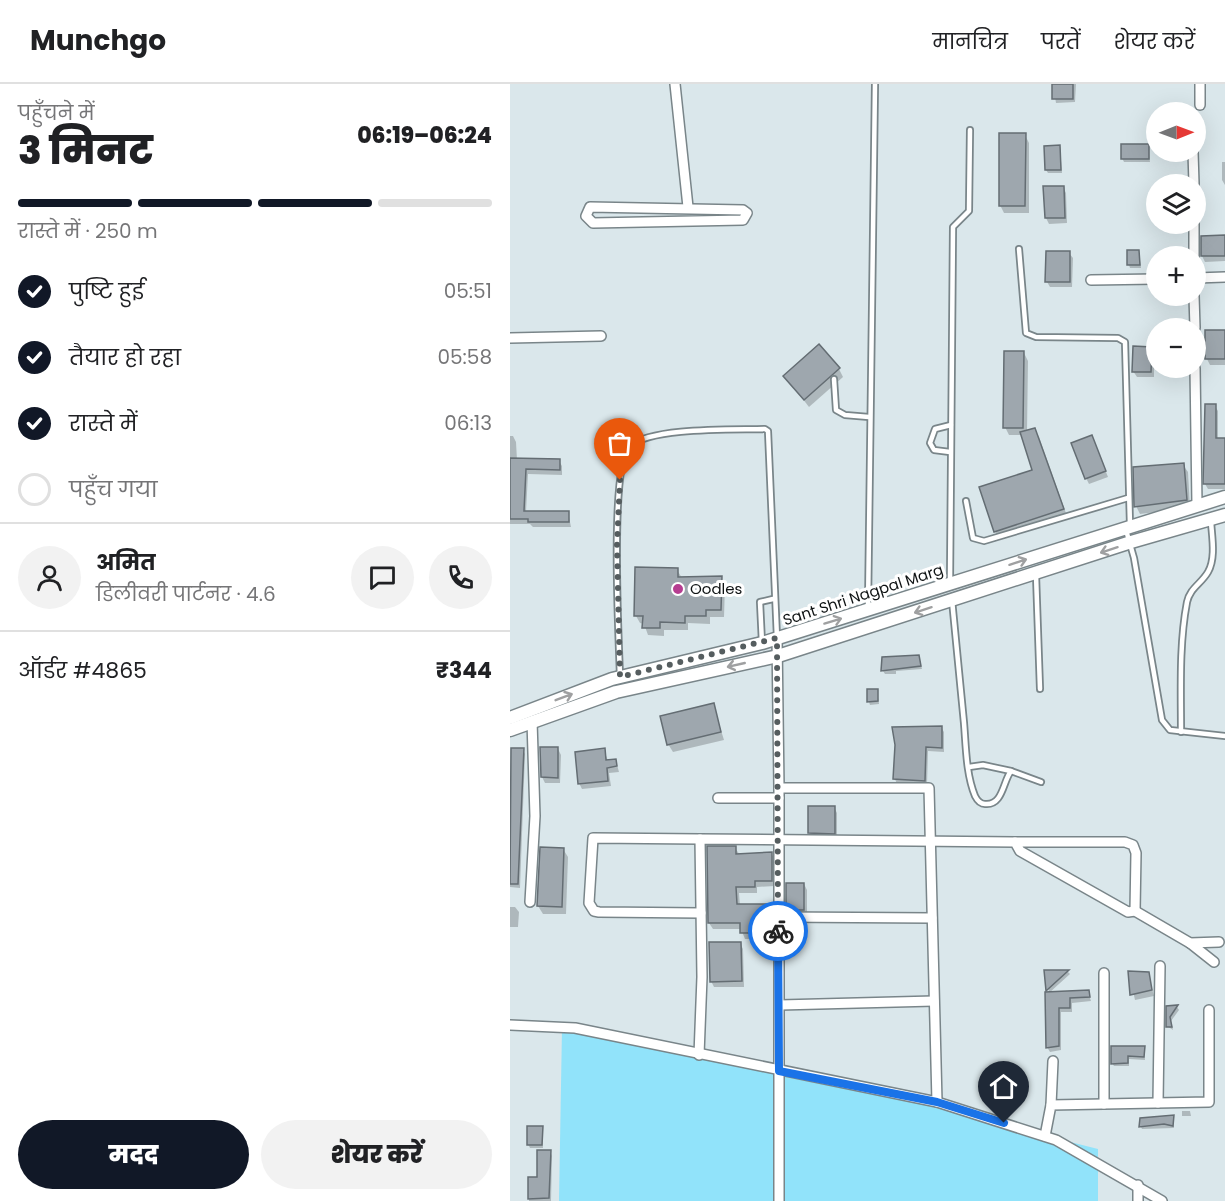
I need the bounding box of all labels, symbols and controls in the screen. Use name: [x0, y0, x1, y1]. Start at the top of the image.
text: Munchgo: [30, 21, 166, 60]
text: मानचित्र: [932, 27, 1008, 56]
text: परतें: [1041, 27, 1080, 56]
text: शेयर करें: [1113, 27, 1195, 56]
text: पहुँचने में: [18, 99, 94, 127]
north arrow: [1146, 102, 1206, 162]
map controls: [1146, 102, 1206, 378]
text: 06:19–06:24: [357, 120, 492, 151]
text: 3 मिनट: [18, 123, 153, 178]
button: layers: [1146, 174, 1206, 234]
text: रास्ते में · 250 m: [18, 217, 158, 245]
button: +: [1146, 246, 1206, 306]
icon: check: [18, 275, 51, 308]
text: पुष्टि हुई: [69, 276, 144, 307]
text: 05:51: [444, 277, 492, 305]
button: −: [1146, 318, 1206, 378]
icon: check: [18, 341, 51, 374]
text: तैयार हो रहा: [69, 342, 181, 373]
text: 05:58: [437, 343, 492, 371]
icon: check: [18, 407, 51, 440]
text: रास्ते में: [69, 408, 137, 439]
text: 06:13: [444, 409, 492, 437]
pin: [594, 418, 645, 480]
icon: bag: [603, 427, 636, 460]
text: पहुँच गया: [69, 474, 157, 505]
one-way arrow: [1100, 545, 1119, 556]
button: person: [18, 546, 81, 609]
button: chat: [351, 546, 414, 609]
button: phone: [429, 546, 492, 609]
text: अमित: [96, 547, 156, 578]
one-way arrow: [1008, 555, 1027, 566]
street label: Sant Shri Nagpal Marg: [780, 559, 946, 630]
place label: Oodles: [690, 578, 743, 599]
text: डिलीवरी पार्टनर · 4.6: [96, 580, 276, 608]
marker: Oodles: [671, 582, 685, 596]
one-way arrow: [914, 605, 933, 616]
one-way arrow: [823, 615, 842, 626]
text: ऑर्डर #4865: [18, 655, 147, 686]
text: ₹344: [436, 655, 492, 686]
one-way arrow: [727, 660, 746, 672]
one-way arrow: [555, 690, 573, 701]
courier: [748, 901, 808, 961]
icon: bike: [762, 915, 795, 948]
pin: [978, 1061, 1029, 1123]
icon: home: [987, 1070, 1020, 1103]
button: मदद: [18, 1120, 249, 1189]
button: शेयर करें: [261, 1120, 492, 1189]

